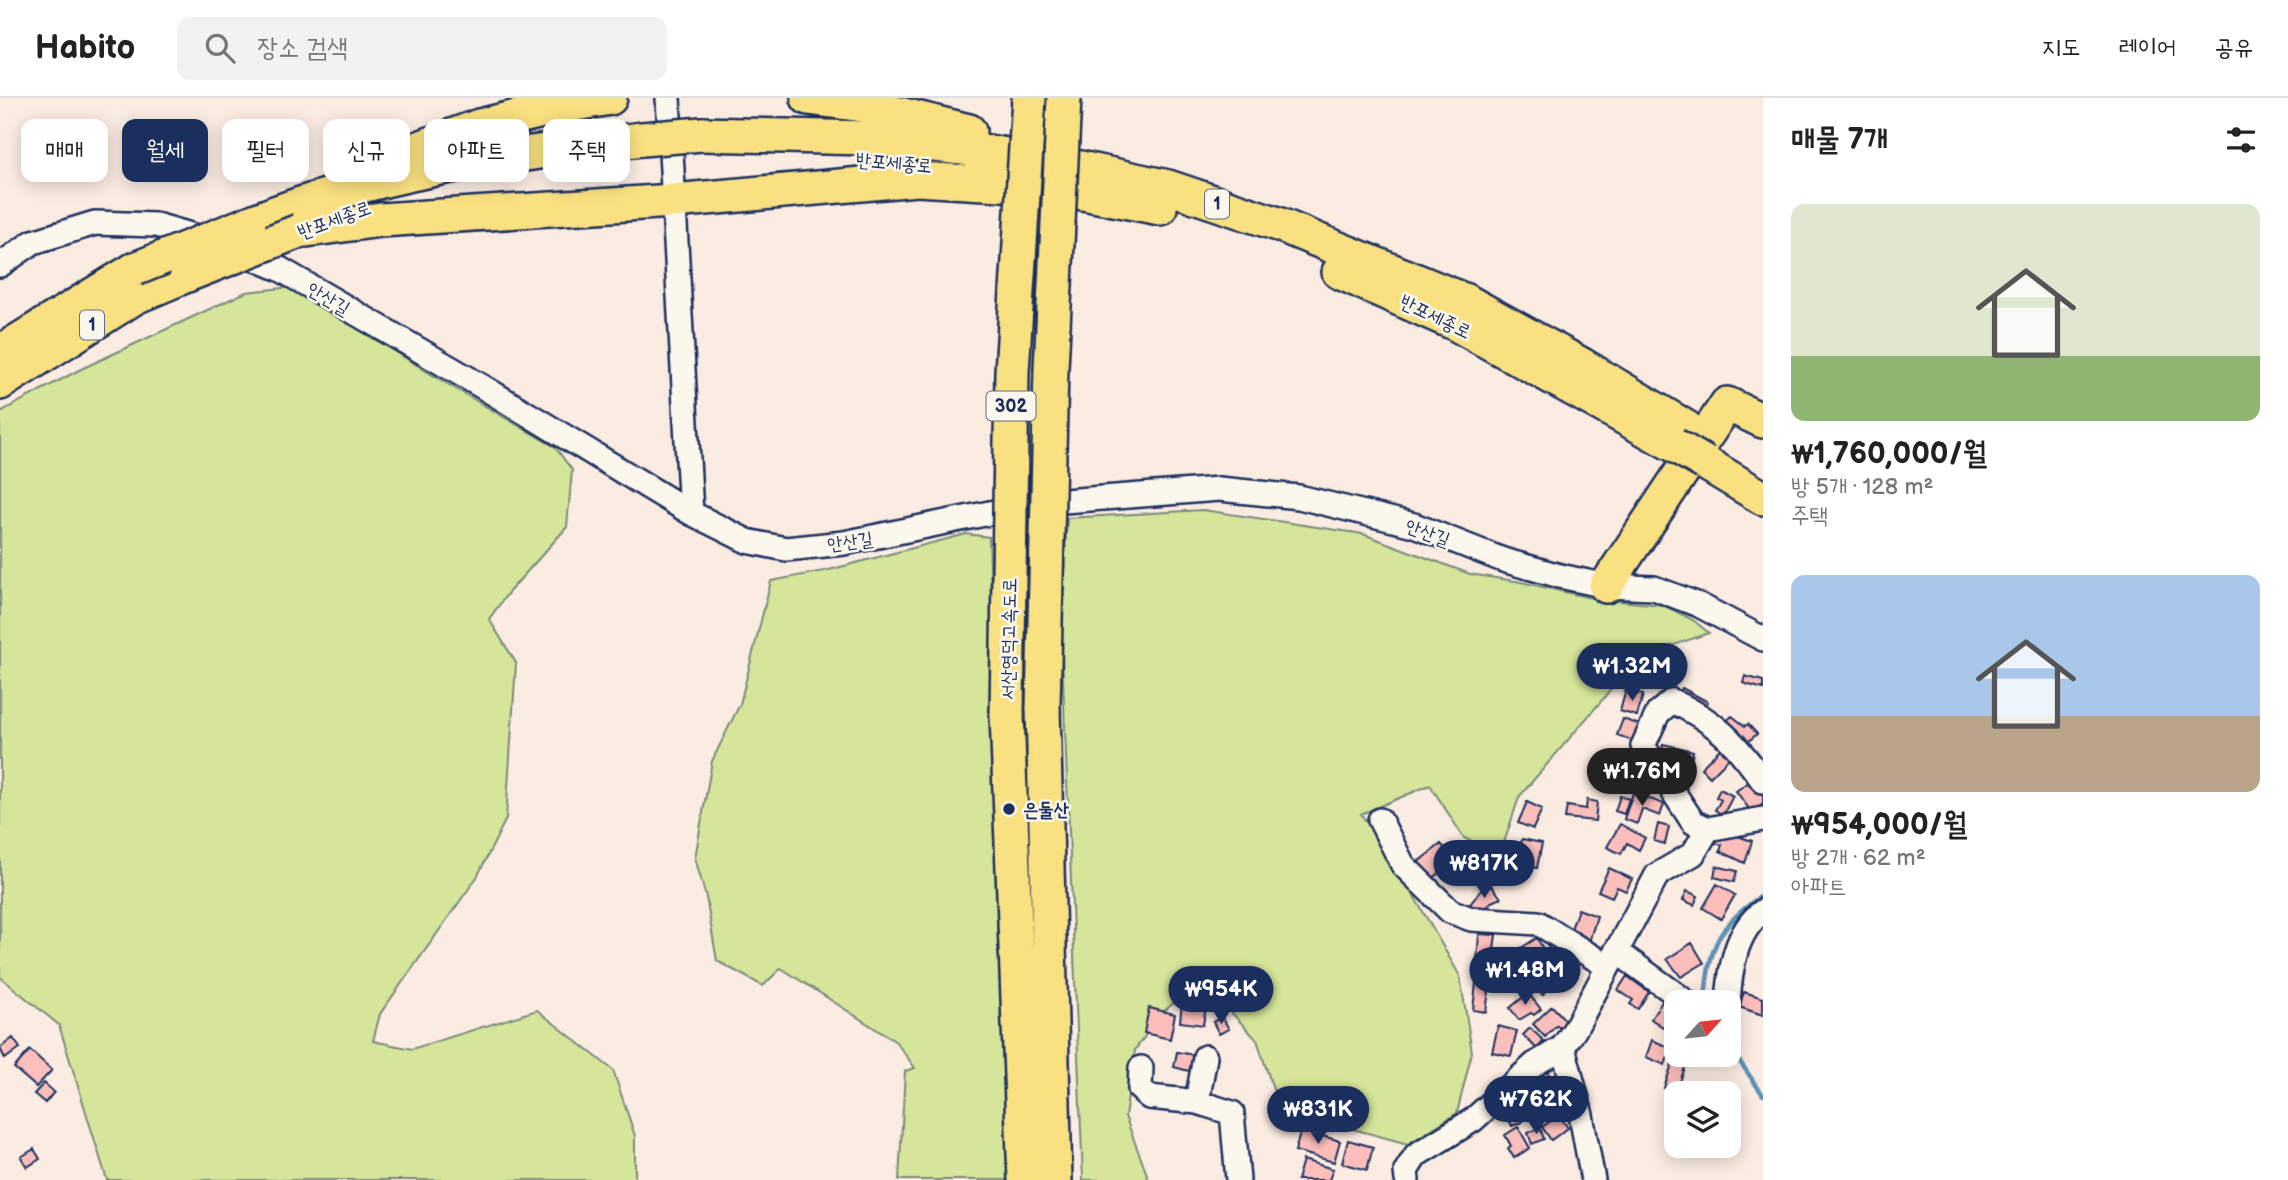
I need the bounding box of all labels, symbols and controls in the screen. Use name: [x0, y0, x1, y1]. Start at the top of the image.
search box: [177, 17, 667, 80]
text: Habito: [35, 28, 135, 68]
icon: search: [201, 29, 239, 67]
text: 장소 검색: [257, 33, 348, 64]
text: 지도: [2042, 33, 2080, 62]
text: 레이어: [2118, 33, 2176, 62]
text: 공유: [2214, 33, 2253, 62]
chip: 매매: [21, 119, 108, 182]
chip: 월세: [122, 119, 208, 182]
chip: 필터: [222, 119, 309, 182]
chip: 신규: [323, 119, 410, 182]
chip: 아파트: [424, 119, 529, 182]
chip: 주택: [543, 119, 630, 182]
icon: filters: [2222, 121, 2260, 159]
text: 매물 7개: [1791, 122, 1888, 158]
street label: 반포세종로: [855, 149, 933, 178]
road number: 1: [1205, 190, 1229, 218]
street label: 반포세종로: [295, 197, 374, 244]
icon: home: [1963, 250, 2089, 376]
street label: 안산길: [303, 278, 354, 321]
street label: 반포세종로: [1396, 290, 1475, 344]
road number: 1: [80, 310, 104, 340]
road number: 302: [986, 392, 1036, 420]
text: ₩1,760,000/월: [1791, 436, 1987, 472]
text: 방 5개 · 128 m²: [1791, 473, 1933, 501]
text: 주택: [1791, 502, 1828, 530]
street label: 안산길: [1402, 515, 1453, 552]
street label: 안산길: [826, 528, 875, 557]
street label: 서산영덕고속도로: [997, 578, 1022, 700]
icon: home: [1963, 621, 2089, 747]
pin: ₩1.32M: [1575, 644, 1689, 703]
text: ₩1.32M: [1593, 652, 1671, 680]
pin: ₩1.76M: [1585, 748, 1699, 808]
text: ₩1.76M: [1603, 757, 1681, 785]
place label: 은둘산: [1023, 799, 1070, 822]
marker: 은둘산: [1001, 801, 1017, 817]
text: ₩954,000/월: [1791, 807, 1967, 843]
pin: ₩817K: [1435, 840, 1533, 900]
text: 방 2개 · 62 m²: [1791, 844, 1926, 872]
text: ₩817K: [1450, 849, 1518, 877]
text: 아파트: [1791, 873, 1847, 901]
pin: ₩1.48M: [1468, 948, 1582, 1007]
text: ₩1.48M: [1485, 956, 1565, 984]
pin: ₩954K: [1172, 967, 1270, 1026]
text: ₩954K: [1184, 975, 1258, 1003]
north arrow: [1664, 990, 1741, 1068]
map controls: [1664, 990, 1741, 1158]
pin: ₩762K: [1487, 1076, 1585, 1136]
button: layers: [1664, 1081, 1741, 1158]
text: ₩762K: [1500, 1085, 1572, 1113]
pin: ₩831K: [1269, 1086, 1367, 1146]
text: ₩831K: [1283, 1095, 1353, 1123]

